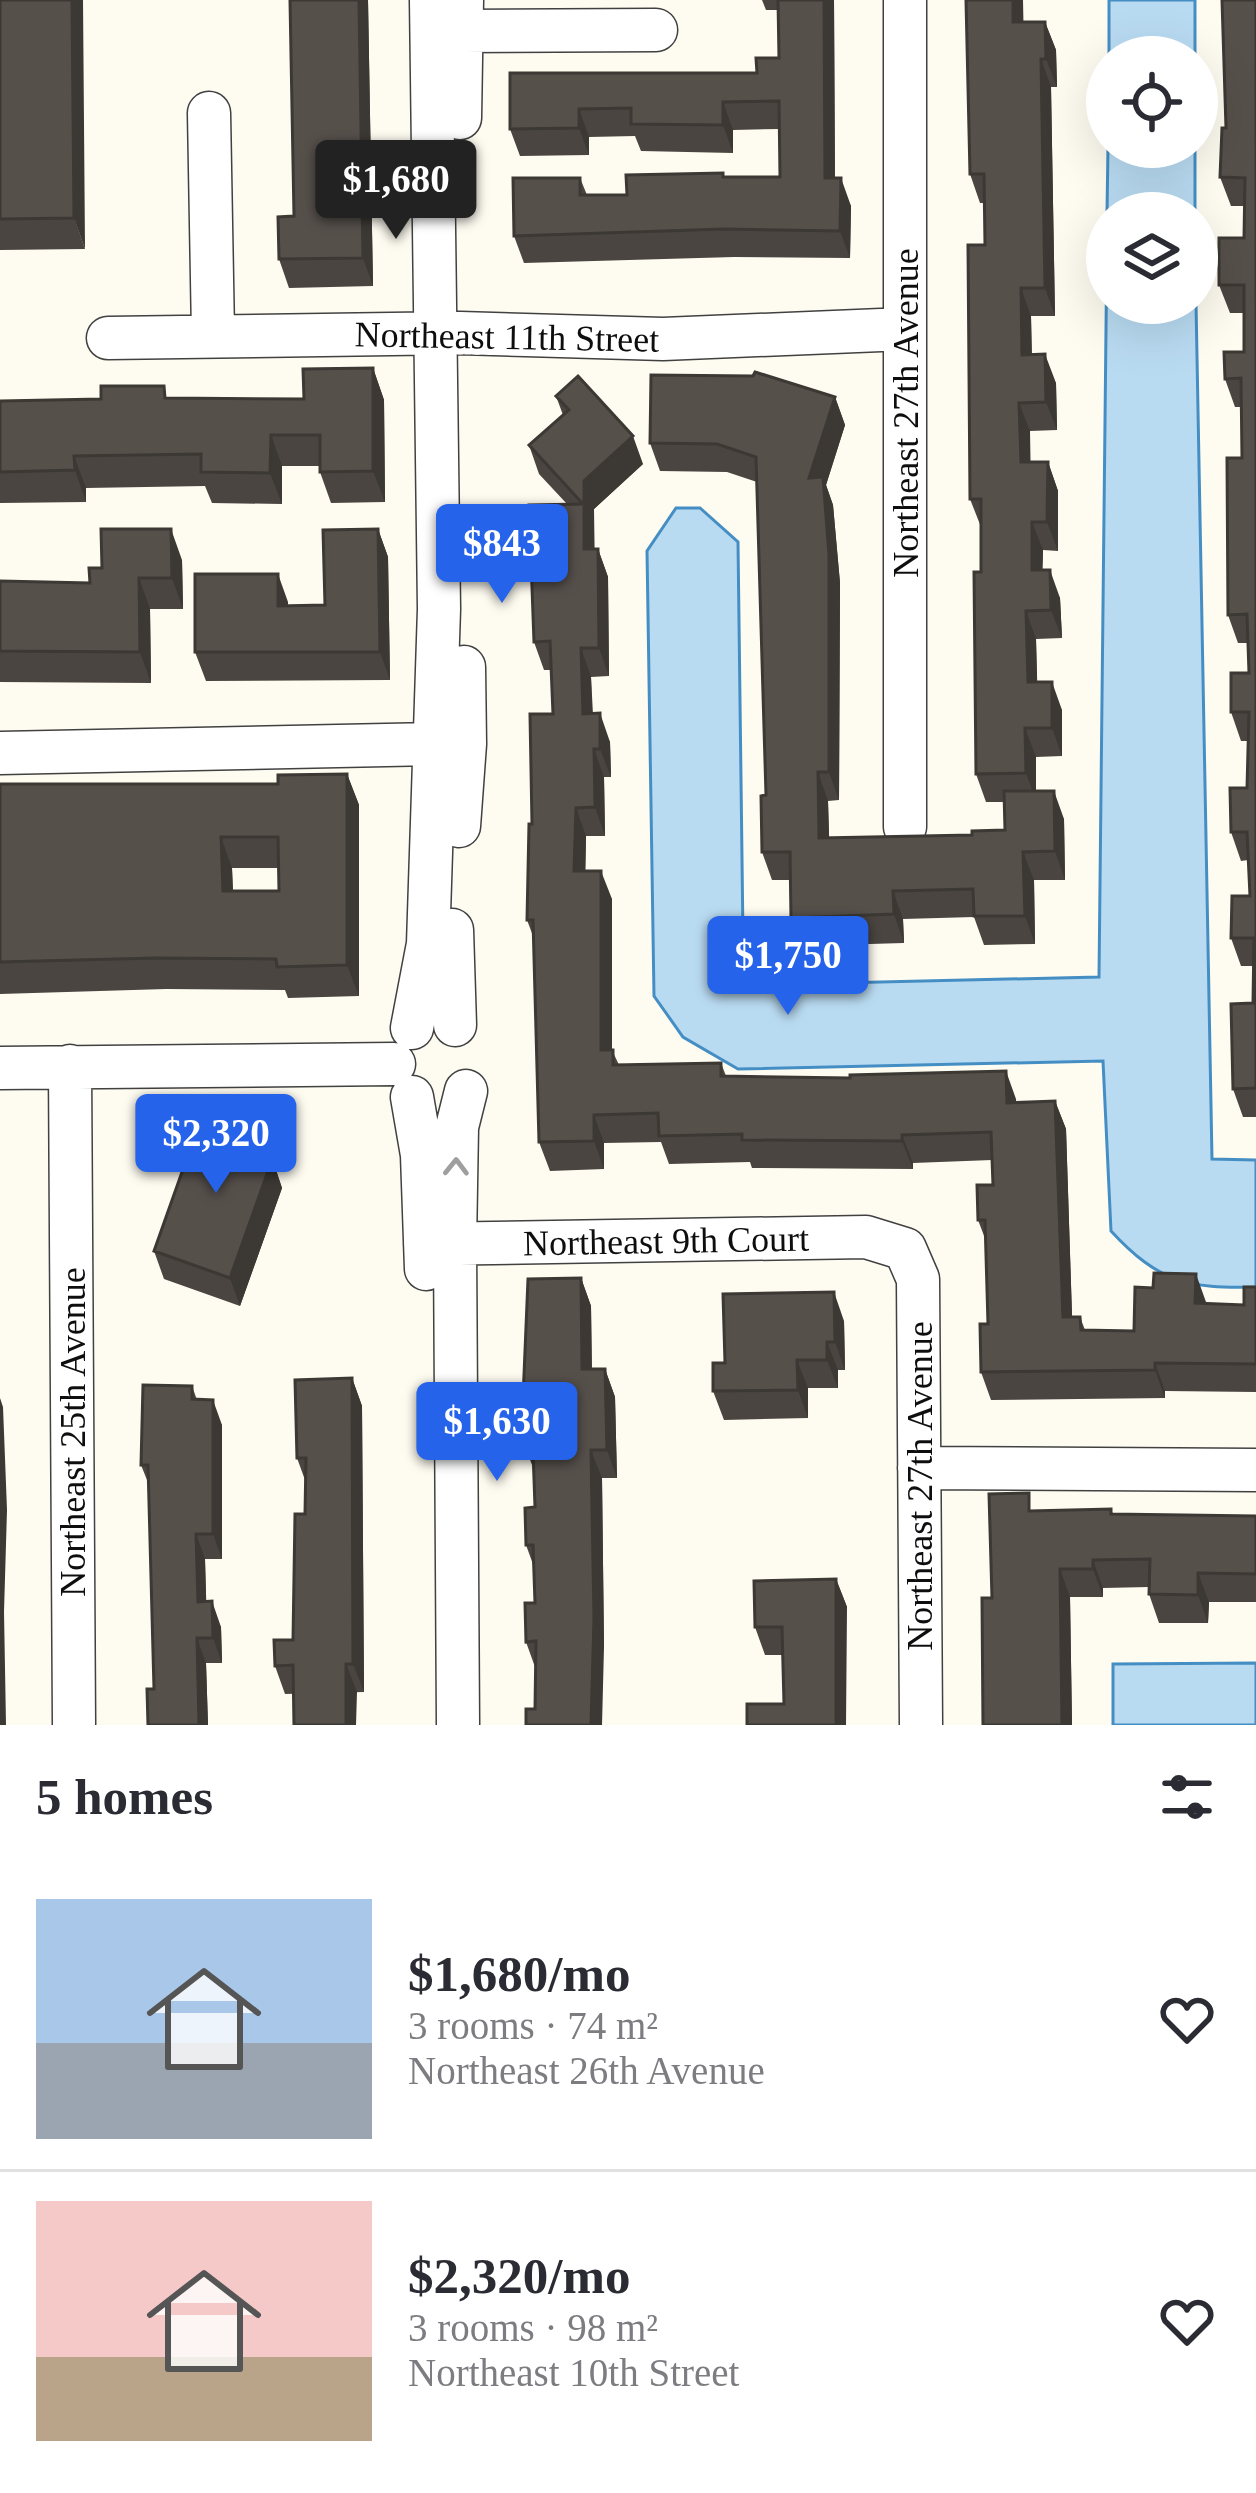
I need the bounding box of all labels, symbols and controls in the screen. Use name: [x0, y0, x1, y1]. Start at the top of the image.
map controls: [1086, 36, 1218, 324]
button: locate: [1086, 36, 1218, 168]
pin: $1,680: [298, 140, 494, 242]
text: $1,680: [342, 157, 450, 200]
button: layers: [1086, 192, 1218, 324]
street label: Northeast 27th Avenue: [886, 248, 926, 578]
street label: Northeast 11th Street: [354, 314, 660, 360]
pin: $843: [431, 504, 573, 606]
text: $843: [463, 521, 541, 564]
pin: $1,750: [690, 916, 886, 1018]
text: $1,750: [734, 933, 842, 976]
pin: $2,320: [118, 1094, 314, 1196]
text: $2,320: [162, 1111, 270, 1154]
one-way arrow: [443, 1157, 469, 1176]
street label: Northeast 9th Court: [523, 1219, 809, 1263]
street label: Northeast 25th Avenue: [53, 1267, 93, 1597]
street label: Northeast 27th Avenue: [900, 1321, 940, 1651]
pin: $1,630: [399, 1382, 595, 1484]
text: $1,630: [443, 1399, 551, 1442]
icon: filters: [1154, 1764, 1220, 1830]
text: 5 homes: [36, 1769, 213, 1825]
text: $1,680/mo: [408, 1946, 630, 2002]
icon: home: [132, 1947, 276, 2091]
icon: heart: [1154, 1986, 1220, 2052]
text: 3 rooms · 74 m²: [408, 2004, 658, 2047]
text: Northeast 26th Avenue: [408, 2049, 765, 2092]
text: $2,320/mo: [408, 2248, 630, 2304]
icon: home: [132, 2249, 276, 2393]
icon: heart: [1154, 2288, 1220, 2354]
text: 3 rooms · 98 m²: [408, 2306, 658, 2349]
text: Northeast 10th Street: [408, 2351, 739, 2394]

